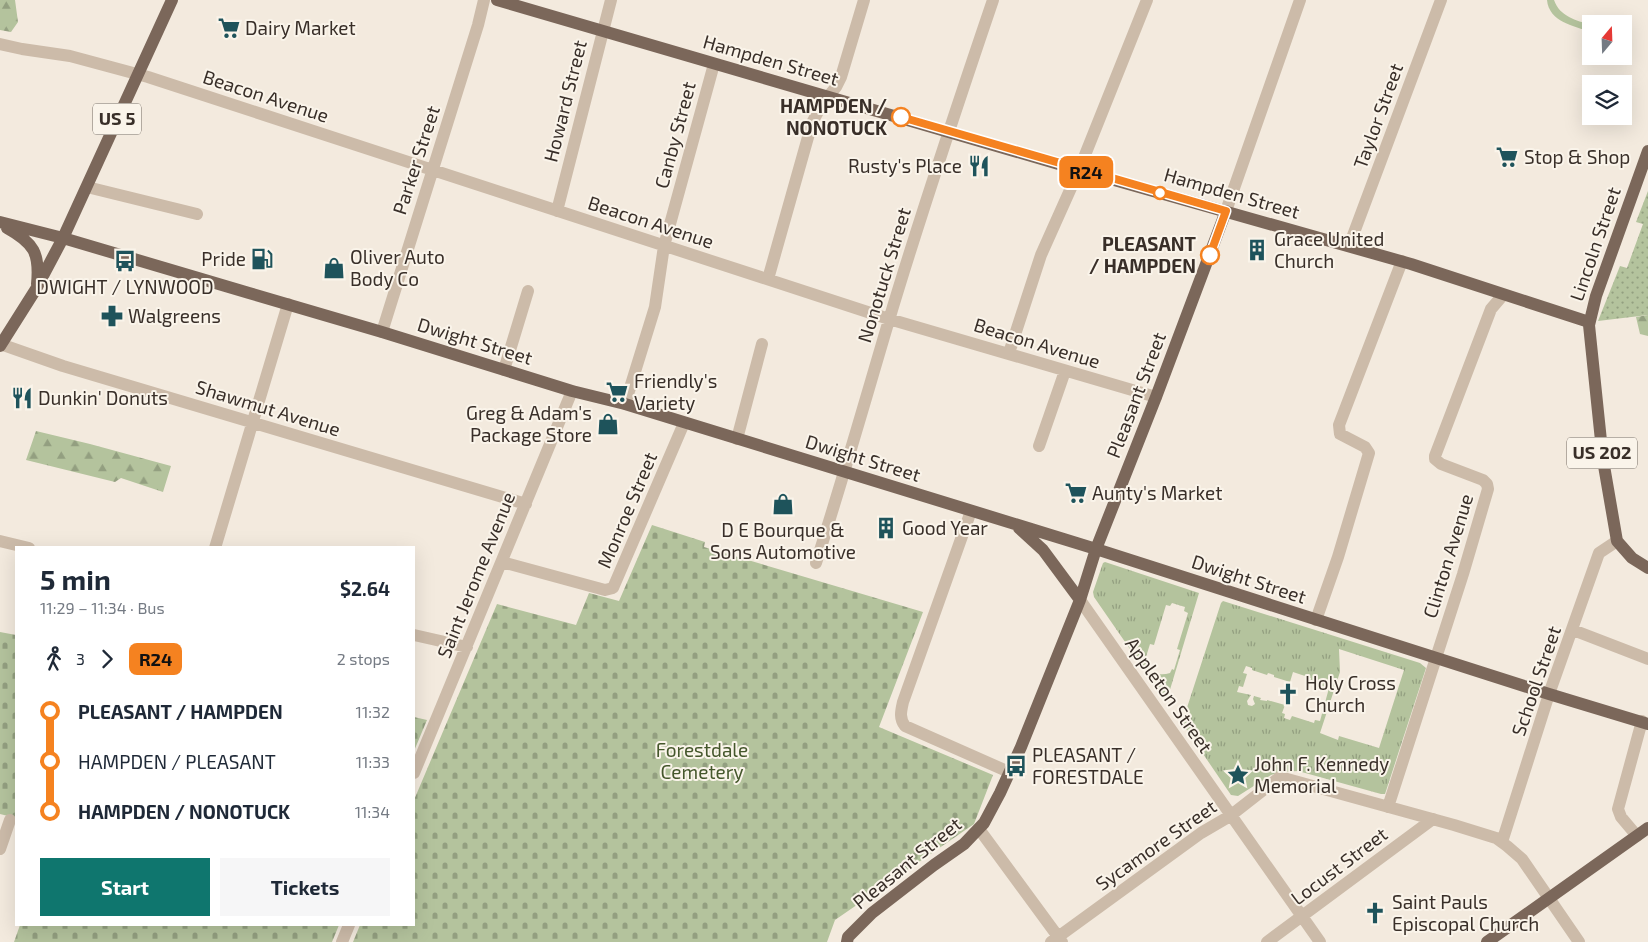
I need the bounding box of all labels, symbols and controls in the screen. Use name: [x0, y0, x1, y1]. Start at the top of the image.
supermarket icon: Dairy Market: [216, 15, 242, 41]
north arrow: [1582, 15, 1632, 65]
map controls: [1582, 15, 1632, 125]
place label: Dairy Market: [245, 16, 356, 39]
street label: Hampden Street: [701, 29, 842, 90]
street label: Howard Street: [538, 38, 591, 164]
street label: Taylor Street: [1348, 60, 1407, 172]
street label: Beacon Avenue: [200, 64, 332, 127]
button: layers: [1582, 75, 1632, 125]
street label: Canby Street: [649, 79, 700, 191]
place label: HAMPDEN / NONOTUCK: [780, 94, 887, 139]
street label: Parker Street: [387, 103, 444, 217]
road number: US 5: [93, 104, 141, 134]
marker: HAMPDEN / NONOTUCK: [891, 107, 911, 127]
supermarket icon: Stop & Shop: [1494, 144, 1520, 170]
place label: Stop & Shop: [1524, 145, 1630, 168]
restaurant icon: Rusty's Place: [966, 153, 992, 179]
place label: Rusty's Place: [848, 154, 962, 177]
line badge: R24: [1057, 156, 1115, 188]
text: R24: [1069, 161, 1103, 183]
street label: Hampden Street: [1162, 162, 1303, 223]
street label: Lincoln Street: [1564, 184, 1625, 304]
unlabelled marker: [1153, 186, 1167, 200]
street label: Beacon Avenue: [585, 190, 717, 253]
street label: Nonotuck Street: [852, 205, 915, 345]
place label: Grace United Church: [1274, 227, 1384, 272]
place label: PLEASANT / HAMPDEN: [1089, 232, 1197, 277]
building icon: Grace United Church: [1244, 237, 1270, 263]
place label: Oliver Auto Body Co: [350, 245, 445, 290]
marker: PLEASANT / HAMPDEN: [1200, 245, 1220, 265]
fuel station icon: Pride: [249, 246, 275, 272]
place label: Pride: [201, 247, 246, 270]
bus stop icon: DWIGHT / LYNWOOD: [112, 248, 138, 274]
shop icon: Oliver Auto Body Co: [321, 255, 347, 281]
place label: DWIGHT / LYNWOOD: [36, 275, 214, 298]
pharmacy icon: Walgreens: [99, 303, 125, 329]
place label: Walgreens: [128, 304, 221, 327]
street label: Dwight Street: [415, 312, 535, 369]
street label: Beacon Avenue: [971, 312, 1103, 373]
street label: Pleasant Street: [1101, 329, 1170, 461]
place label: Friendly's Variety: [634, 369, 717, 414]
street label: Shawmut Avenue: [193, 375, 343, 440]
supermarket icon: Friendly's Variety: [604, 379, 630, 405]
restaurant icon: Dunkin' Donuts: [9, 385, 35, 411]
place label: Dunkin' Donuts: [38, 386, 168, 409]
place label: Greg & Adam's Package Store: [466, 401, 592, 446]
shop icon: Greg & Adam's Package Store: [595, 411, 621, 437]
street label: Dwight Street: [803, 429, 923, 486]
road number: US 202: [1567, 438, 1637, 468]
street label: Monroe Street: [592, 448, 661, 571]
supermarket icon: Aunty's Market: [1063, 480, 1089, 506]
place label: Aunty's Market: [1092, 481, 1222, 504]
street label: Saint Jerome Avenue: [432, 488, 519, 661]
shop icon: D E Bourque & Sons Automotive: [770, 491, 796, 517]
street label: Clinton Avenue: [1418, 491, 1477, 621]
building icon: Good Year: [873, 515, 899, 541]
place label: Good Year: [902, 516, 988, 539]
place label: D E Bourque & Sons Automotive: [710, 518, 856, 563]
street label: Dwight Street: [1189, 549, 1309, 608]
text: 5 min: [40, 562, 111, 596]
text: $2.64: [340, 577, 390, 600]
text: 11:29 – 11:34 · Bus: [40, 598, 165, 617]
street label: School Street: [1506, 623, 1565, 739]
street label: Appleton Street: [1121, 632, 1218, 757]
icon: walk: [40, 645, 68, 673]
icon: forward: [93, 645, 121, 673]
text: R24: [139, 648, 172, 670]
text: 3: [76, 649, 85, 668]
text: 2 stops: [337, 649, 390, 668]
place label: Holy Cross Church: [1305, 671, 1396, 716]
church icon: Holy Cross Church: [1275, 681, 1301, 707]
text: PLEASANT / HAMPDEN: [78, 700, 283, 723]
text: 11:32: [356, 702, 390, 721]
park label: Forestdale Cemetery: [656, 738, 748, 783]
place label: PLEASANT / FORESTDALE: [1032, 743, 1144, 788]
text: HAMPDEN / PLEASANT: [78, 750, 276, 773]
text: 11:33: [356, 752, 390, 771]
place label: John F. Kennedy Memorial: [1254, 752, 1389, 797]
bus stop icon: PLEASANT / FORESTDALE: [1003, 753, 1029, 779]
place icon: John F. Kennedy Memorial: [1225, 762, 1251, 788]
street label: Sycamore Street: [1091, 794, 1221, 895]
text: HAMPDEN / NONOTUCK: [78, 800, 290, 823]
text: 11:34: [355, 802, 390, 821]
street label: Pleasant Street: [848, 812, 966, 913]
street label: Locust Street: [1286, 822, 1391, 909]
button: Start: [40, 858, 210, 916]
button: Tickets: [220, 858, 390, 916]
place label: Saint Pauls Episcopal Church: [1392, 890, 1539, 935]
church icon: Saint Pauls Episcopal Church: [1362, 900, 1388, 926]

